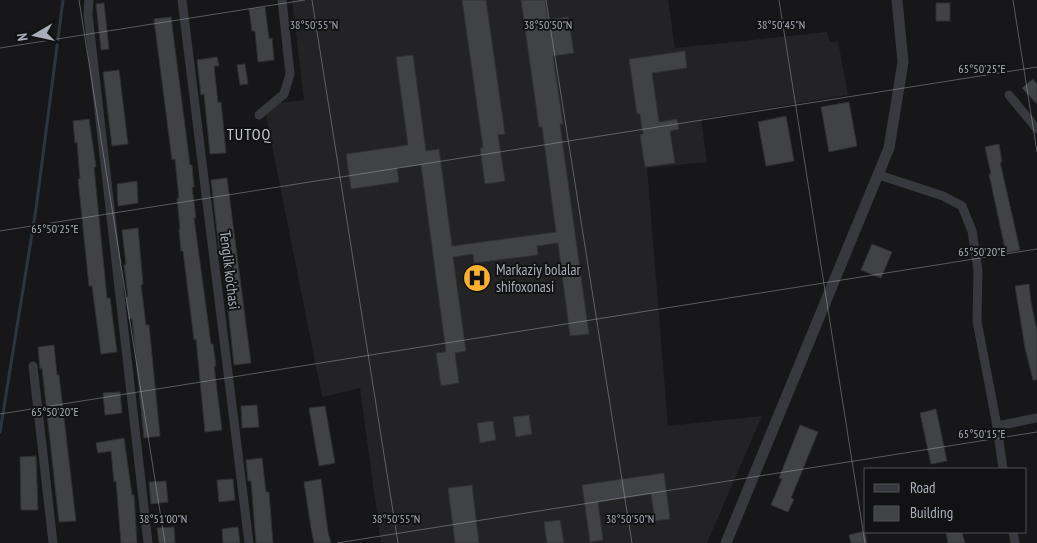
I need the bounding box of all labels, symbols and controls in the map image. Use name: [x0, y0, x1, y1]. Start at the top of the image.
north arrow: [10, 10, 60, 60]
text: 38°50'55"N: [290, 17, 338, 32]
text: 38°50'50"N: [524, 17, 572, 32]
text: 38°50'45"N: [757, 17, 805, 32]
text: N: [13, 32, 32, 42]
text: 65°50'25"E: [958, 61, 1006, 76]
district label: TUTOQ: [227, 124, 272, 144]
text: 65°50'25"E: [31, 221, 79, 236]
street label: Tenglik ko'chasi: [216, 230, 244, 310]
text: 65°50'20"E: [958, 244, 1006, 259]
place label: Markaziy bolalar shifoxonasi: [496, 260, 582, 296]
hospital icon: Markaziy bolalar shifoxonasi: [462, 263, 492, 293]
text: 65°50'20"E: [31, 404, 79, 419]
text: 65°50'15"E: [958, 426, 1006, 441]
legend: [864, 468, 1027, 533]
text: Road: [910, 478, 936, 497]
text: Building: [910, 503, 953, 522]
text: 38°51'00"N: [139, 511, 187, 526]
text: 38°50'55"N: [372, 511, 420, 526]
text: 38°50'50"N: [606, 511, 654, 526]

